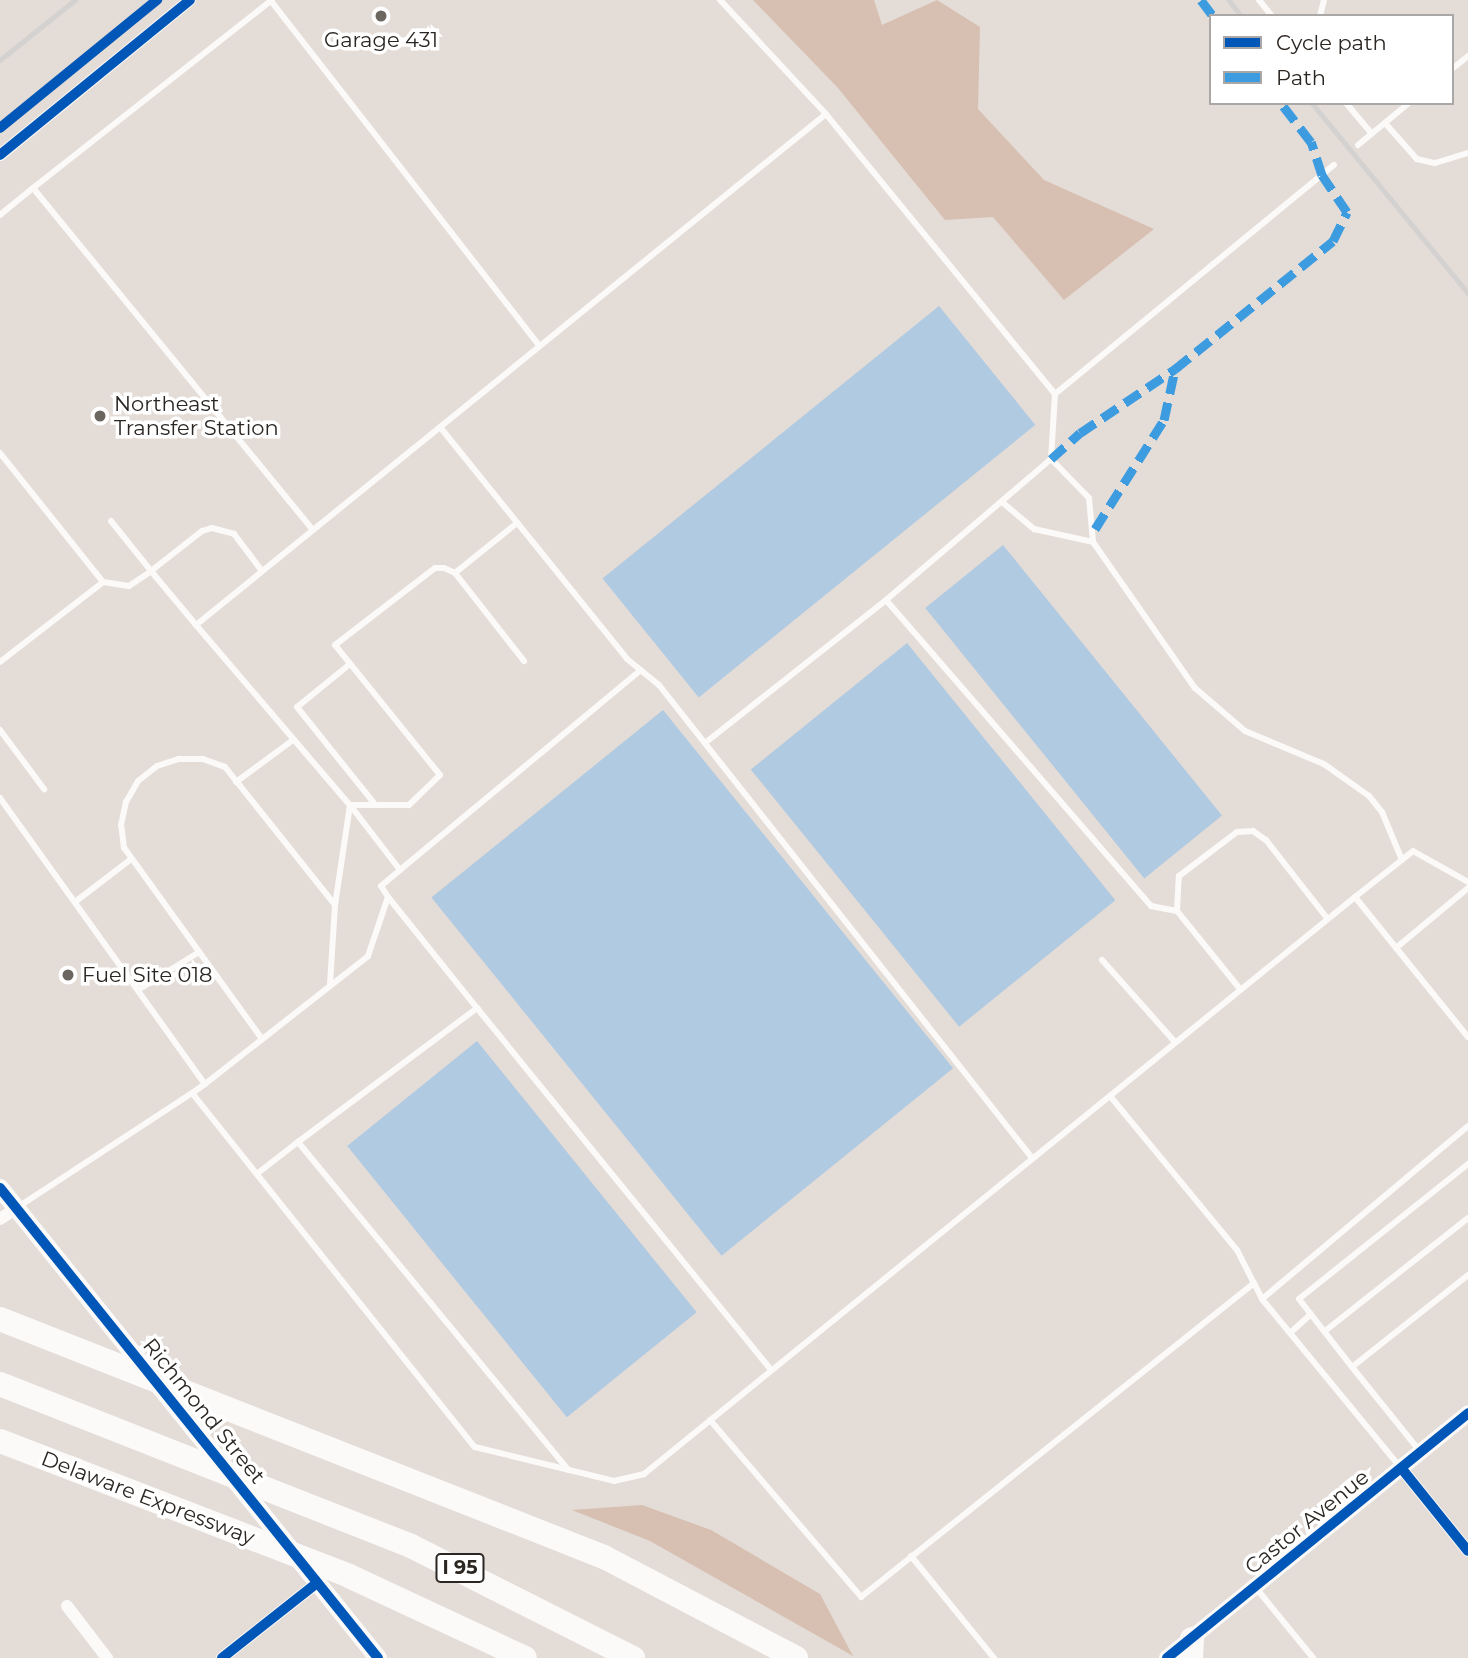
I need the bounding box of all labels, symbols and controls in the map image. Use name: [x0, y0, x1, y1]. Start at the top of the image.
marker: Garage 431: [373, 8, 389, 24]
legend: [1209, 14, 1454, 105]
place label: Garage 431: [324, 27, 438, 53]
text: Cycle path: [1276, 30, 1387, 55]
text: Path: [1276, 65, 1326, 90]
place label: Northeast Transfer Station: [114, 391, 279, 441]
marker: Northeast Transfer Station: [92, 408, 108, 424]
place label: Fuel Site 018: [82, 962, 212, 988]
marker: Fuel Site 018: [60, 967, 76, 983]
street label: Richmond Street: [138, 1333, 270, 1489]
street label: Delaware Expressway: [38, 1446, 258, 1550]
street label: Castor Avenue: [1240, 1464, 1374, 1580]
road number: I 95: [434, 1552, 486, 1584]

